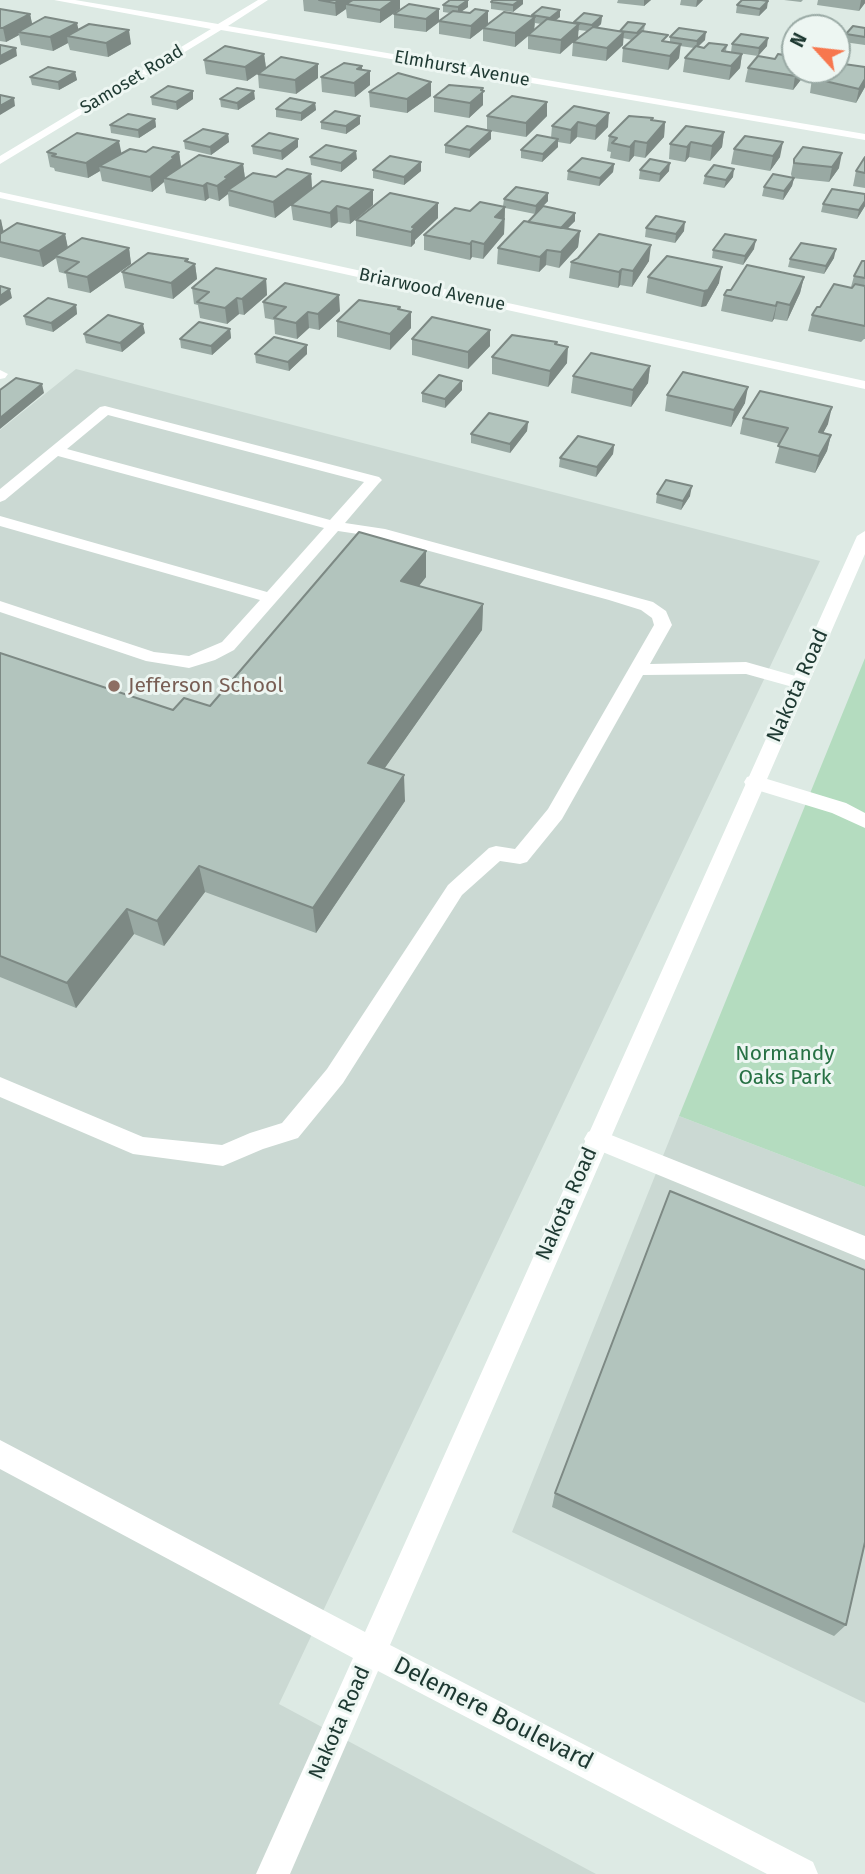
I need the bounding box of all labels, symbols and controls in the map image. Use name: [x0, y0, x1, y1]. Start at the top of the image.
north arrow: [781, 14, 851, 84]
text: N: [786, 29, 812, 51]
street label: Samoset Road: [76, 41, 188, 119]
street label: Elmhurst Avenue: [393, 46, 531, 92]
street label: Briarwood Avenue: [357, 264, 507, 316]
street label: Nakota Road: [762, 625, 834, 747]
place label: Jefferson School: [128, 673, 283, 699]
marker: Jefferson School: [106, 678, 122, 694]
park label: Normandy Oaks Park: [735, 1041, 835, 1091]
street label: Nakota Road: [531, 1143, 603, 1265]
street label: Delemere Boulevard: [388, 1651, 598, 1777]
street label: Nakota Road: [304, 1662, 376, 1784]

